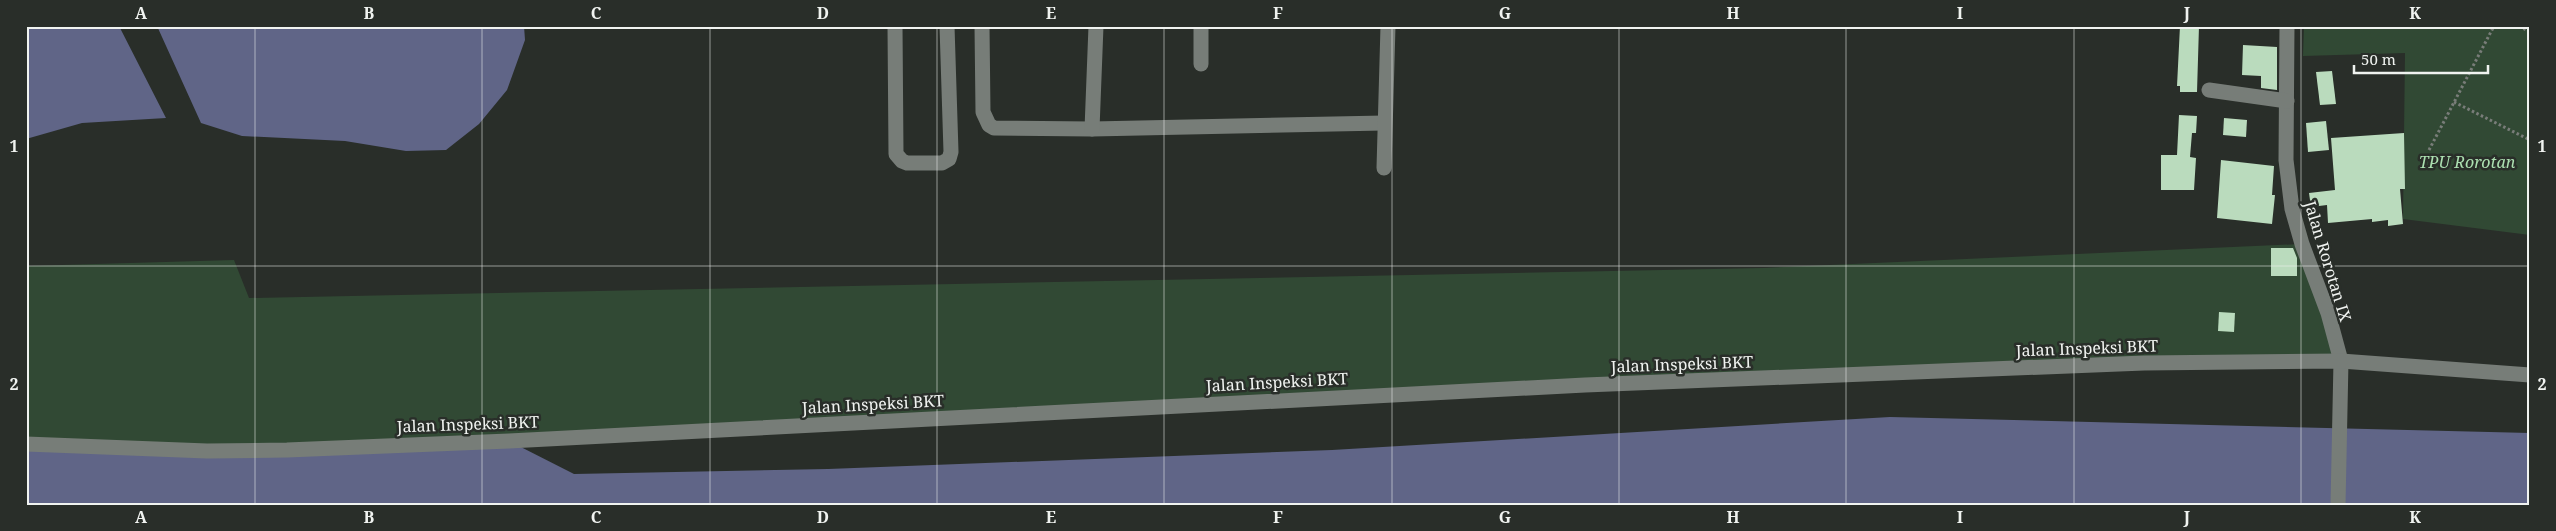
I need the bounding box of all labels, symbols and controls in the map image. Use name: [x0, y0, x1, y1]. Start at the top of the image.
text: A: [135, 2, 148, 24]
text: B: [364, 2, 375, 24]
text: C: [591, 2, 602, 24]
text: D: [817, 2, 829, 24]
text: E: [1046, 2, 1056, 24]
text: F: [1273, 2, 1283, 24]
text: G: [1499, 2, 1511, 24]
text: H: [1726, 2, 1740, 24]
text: I: [1957, 2, 1963, 24]
text: J: [2183, 2, 2191, 24]
text: K: [2409, 2, 2421, 24]
scale bar: [2354, 42, 2487, 74]
text: 50 m: [2361, 49, 2396, 69]
text: 1: [9, 135, 19, 157]
text: 1: [2537, 135, 2547, 157]
park label: TPU Rorotan: [2419, 151, 2516, 173]
street label: Jalan Rorotan IX: [2299, 197, 2357, 325]
street label: Jalan Inspeksi BKT: [2015, 335, 2159, 362]
street label: Jalan Inspeksi BKT: [1610, 351, 1754, 378]
street label: Jalan Inspeksi BKT: [1204, 367, 1349, 397]
text: 2: [9, 373, 19, 395]
text: 2: [2537, 373, 2547, 395]
street label: Jalan Inspeksi BKT: [800, 389, 945, 419]
street label: Jalan Inspeksi BKT: [396, 411, 540, 438]
text: A: [135, 506, 148, 528]
text: B: [364, 506, 375, 528]
text: C: [591, 506, 602, 528]
text: D: [817, 506, 829, 528]
text: E: [1046, 506, 1056, 528]
text: F: [1273, 506, 1283, 528]
text: G: [1499, 506, 1511, 528]
text: H: [1726, 506, 1740, 528]
text: I: [1957, 506, 1963, 528]
text: J: [2183, 506, 2191, 528]
text: K: [2409, 506, 2421, 528]

